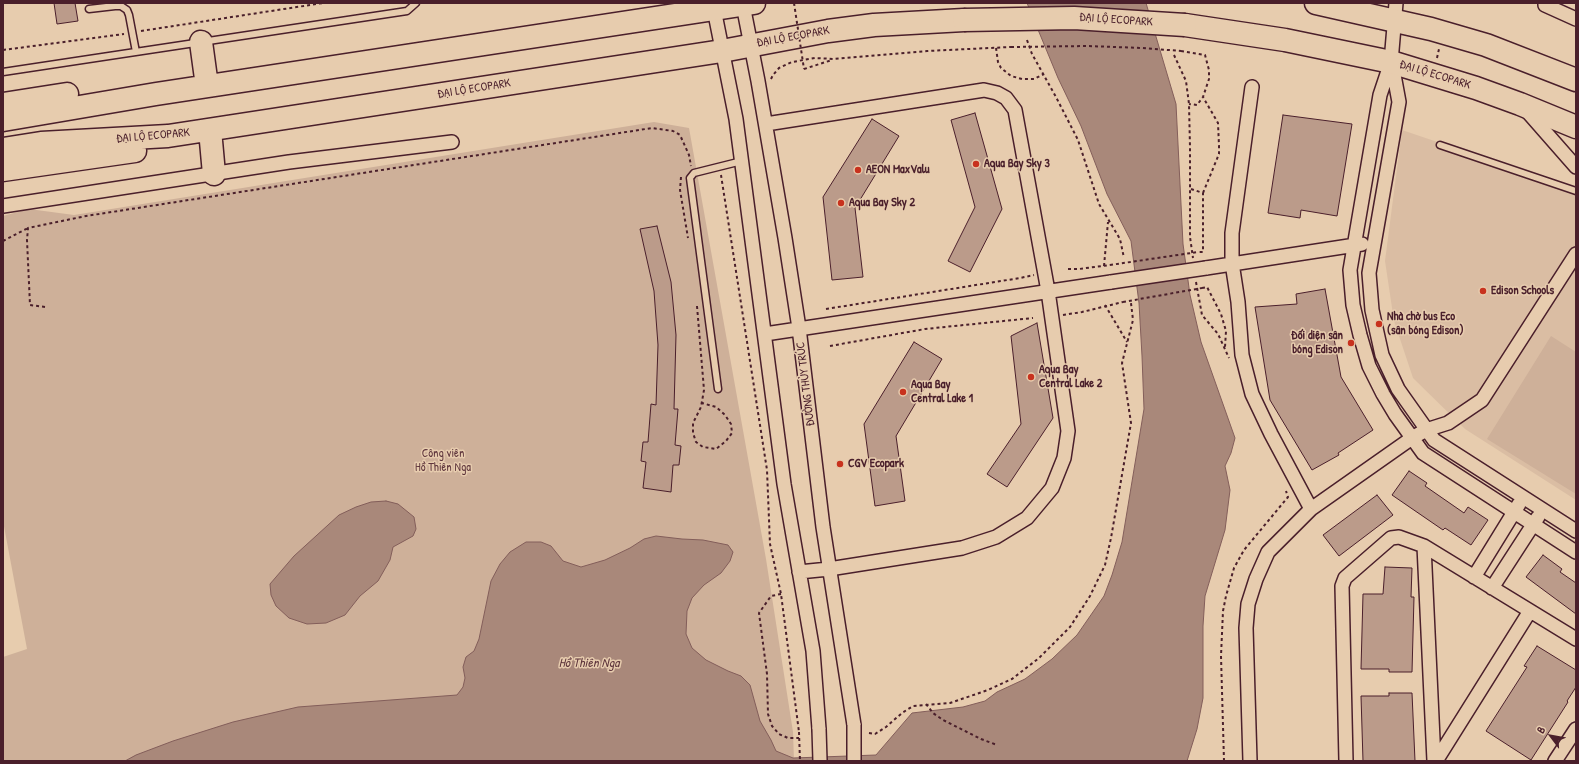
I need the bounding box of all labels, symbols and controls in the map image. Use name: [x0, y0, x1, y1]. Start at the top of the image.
street label: ĐẠI LỘ ECOPARK: [1079, 10, 1153, 30]
street label: ĐẠI LỘ ECOPARK: [755, 23, 831, 51]
street label: ĐẠI LỘ ECOPARK: [1398, 57, 1472, 93]
street label: ĐẠI LỘ ECOPARK: [436, 76, 512, 102]
street label: ĐẠI LỘ ECOPARK: [116, 126, 190, 146]
place label: Aqua Bay Sky 3: [984, 157, 1050, 171]
marker: Aqua Bay Sky 3: [971, 159, 981, 169]
place label: AEON MaxValu: [866, 163, 930, 177]
marker: AEON MaxValu: [853, 165, 863, 175]
place label: Aqua Bay Sky 2: [849, 196, 915, 210]
marker: Aqua Bay Sky 2: [836, 198, 846, 208]
place label: Edison Schools: [1491, 284, 1554, 298]
marker: Edison Schools: [1478, 286, 1488, 296]
place label: Nhà chờ bus Eco (sân bóng Edison): [1387, 310, 1464, 338]
marker: Nhà chờ bus Eco (sân bóng Edison): [1374, 319, 1384, 329]
place label: Đối diện sân bóng Edison: [1291, 329, 1343, 357]
marker: Đối diện sân bóng Edison: [1346, 338, 1356, 348]
street label: ĐƯỜNG THỦY TRÚC: [794, 341, 818, 427]
place label: Aqua Bay Central Lake 2: [1039, 363, 1102, 391]
marker: Aqua Bay Central Lake 2: [1026, 372, 1036, 382]
place label: Aqua Bay Central Lake 1: [911, 378, 973, 406]
marker: Aqua Bay Central Lake 1: [898, 387, 908, 397]
park label: Công viên Hồ Thiên Nga: [415, 447, 471, 475]
place label: CGV Ecopark: [848, 457, 904, 471]
marker: CGV Ecopark: [835, 459, 845, 469]
water label: Hồ Thiên Nga: [559, 656, 619, 672]
north arrow: [1531, 716, 1571, 756]
text: B: [1533, 724, 1548, 736]

